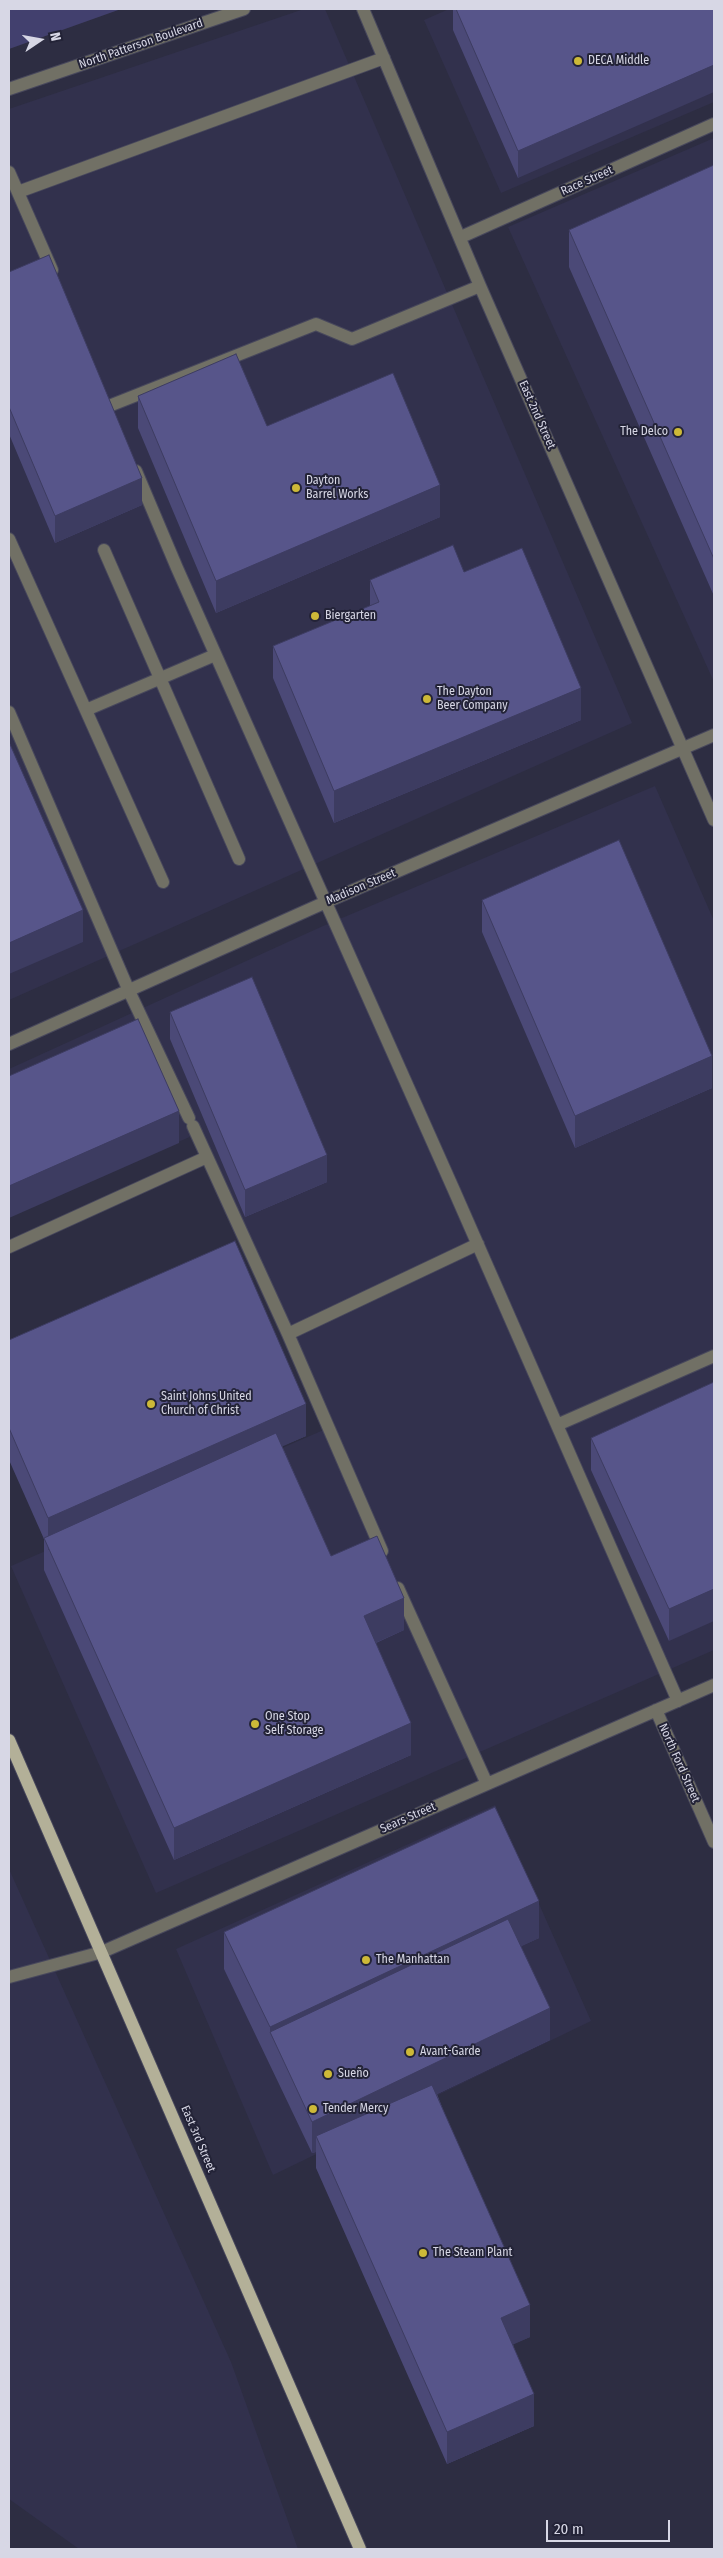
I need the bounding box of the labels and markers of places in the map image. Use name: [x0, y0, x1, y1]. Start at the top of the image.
place label: DECA Middle: [588, 54, 649, 68]
marker: DECA Middle: [572, 55, 584, 67]
place label: The Delco: [620, 425, 668, 439]
marker: The Delco: [672, 426, 684, 438]
place label: Dayton Barrel Works: [306, 474, 368, 502]
marker: Dayton Barrel Works: [290, 482, 302, 494]
place label: Biergarten: [325, 609, 376, 623]
marker: Biergarten: [309, 610, 321, 622]
place label: The Dayton Beer Company: [437, 685, 508, 713]
marker: The Dayton Beer Company: [421, 693, 433, 705]
place label: Saint Johns United Church of Christ: [161, 1390, 252, 1418]
marker: Saint Johns United Church of Christ: [145, 1398, 157, 1410]
place label: One Stop Self Storage: [265, 1710, 323, 1738]
marker: One Stop Self Storage: [249, 1718, 261, 1730]
place label: The Manhattan: [376, 1953, 450, 1967]
marker: The Manhattan: [360, 1954, 372, 1966]
place label: Avant-Garde: [420, 2045, 481, 2059]
marker: Avant-Garde: [404, 2046, 416, 2058]
place label: Sueño: [338, 2067, 369, 2081]
marker: Sueño: [322, 2068, 334, 2080]
place label: Tender Mercy: [323, 2102, 388, 2116]
marker: Tender Mercy: [307, 2103, 319, 2115]
place label: The Steam Plant: [433, 2246, 512, 2260]
marker: The Steam Plant: [417, 2247, 429, 2259]

